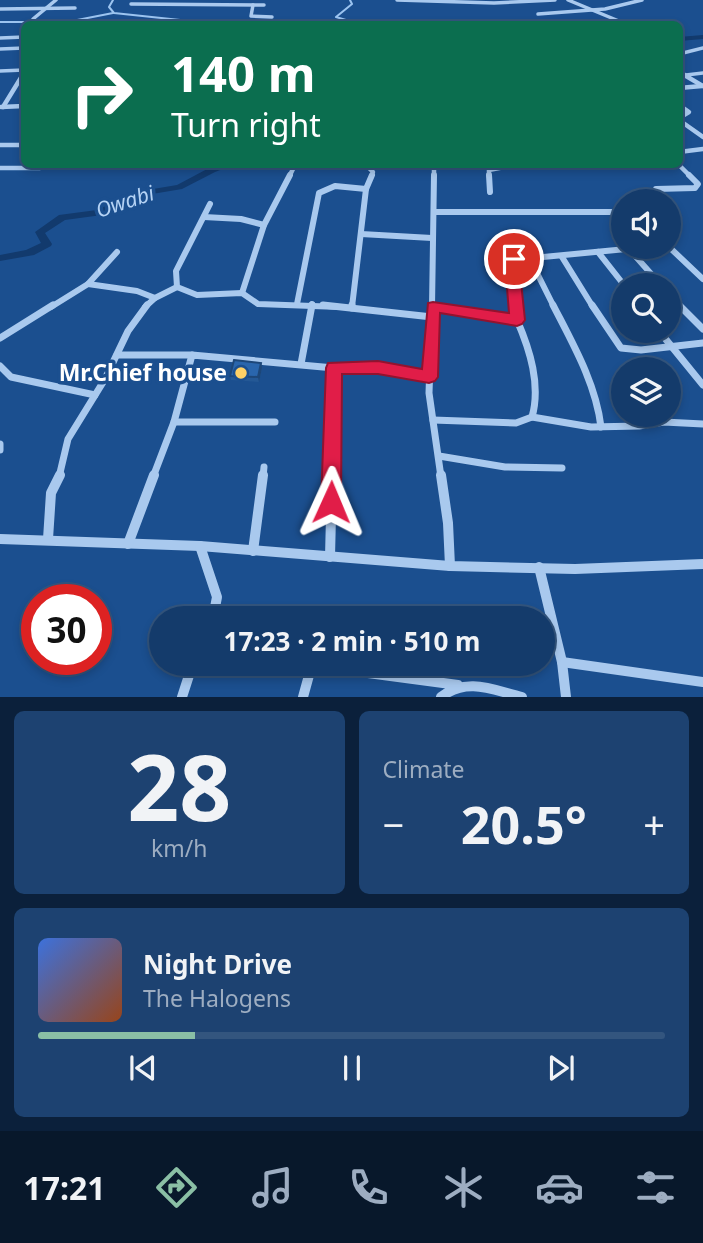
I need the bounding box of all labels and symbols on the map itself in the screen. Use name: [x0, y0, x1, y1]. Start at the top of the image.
water label: Owabi: [92, 178, 158, 224]
pin: [484, 229, 544, 289]
place label: Mr.Chief house: [59, 356, 227, 388]
marker: Mr.Chief house: [233, 365, 249, 381]
position arrow: [294, 465, 368, 539]
speed limit sign: 30: [21, 584, 112, 675]

